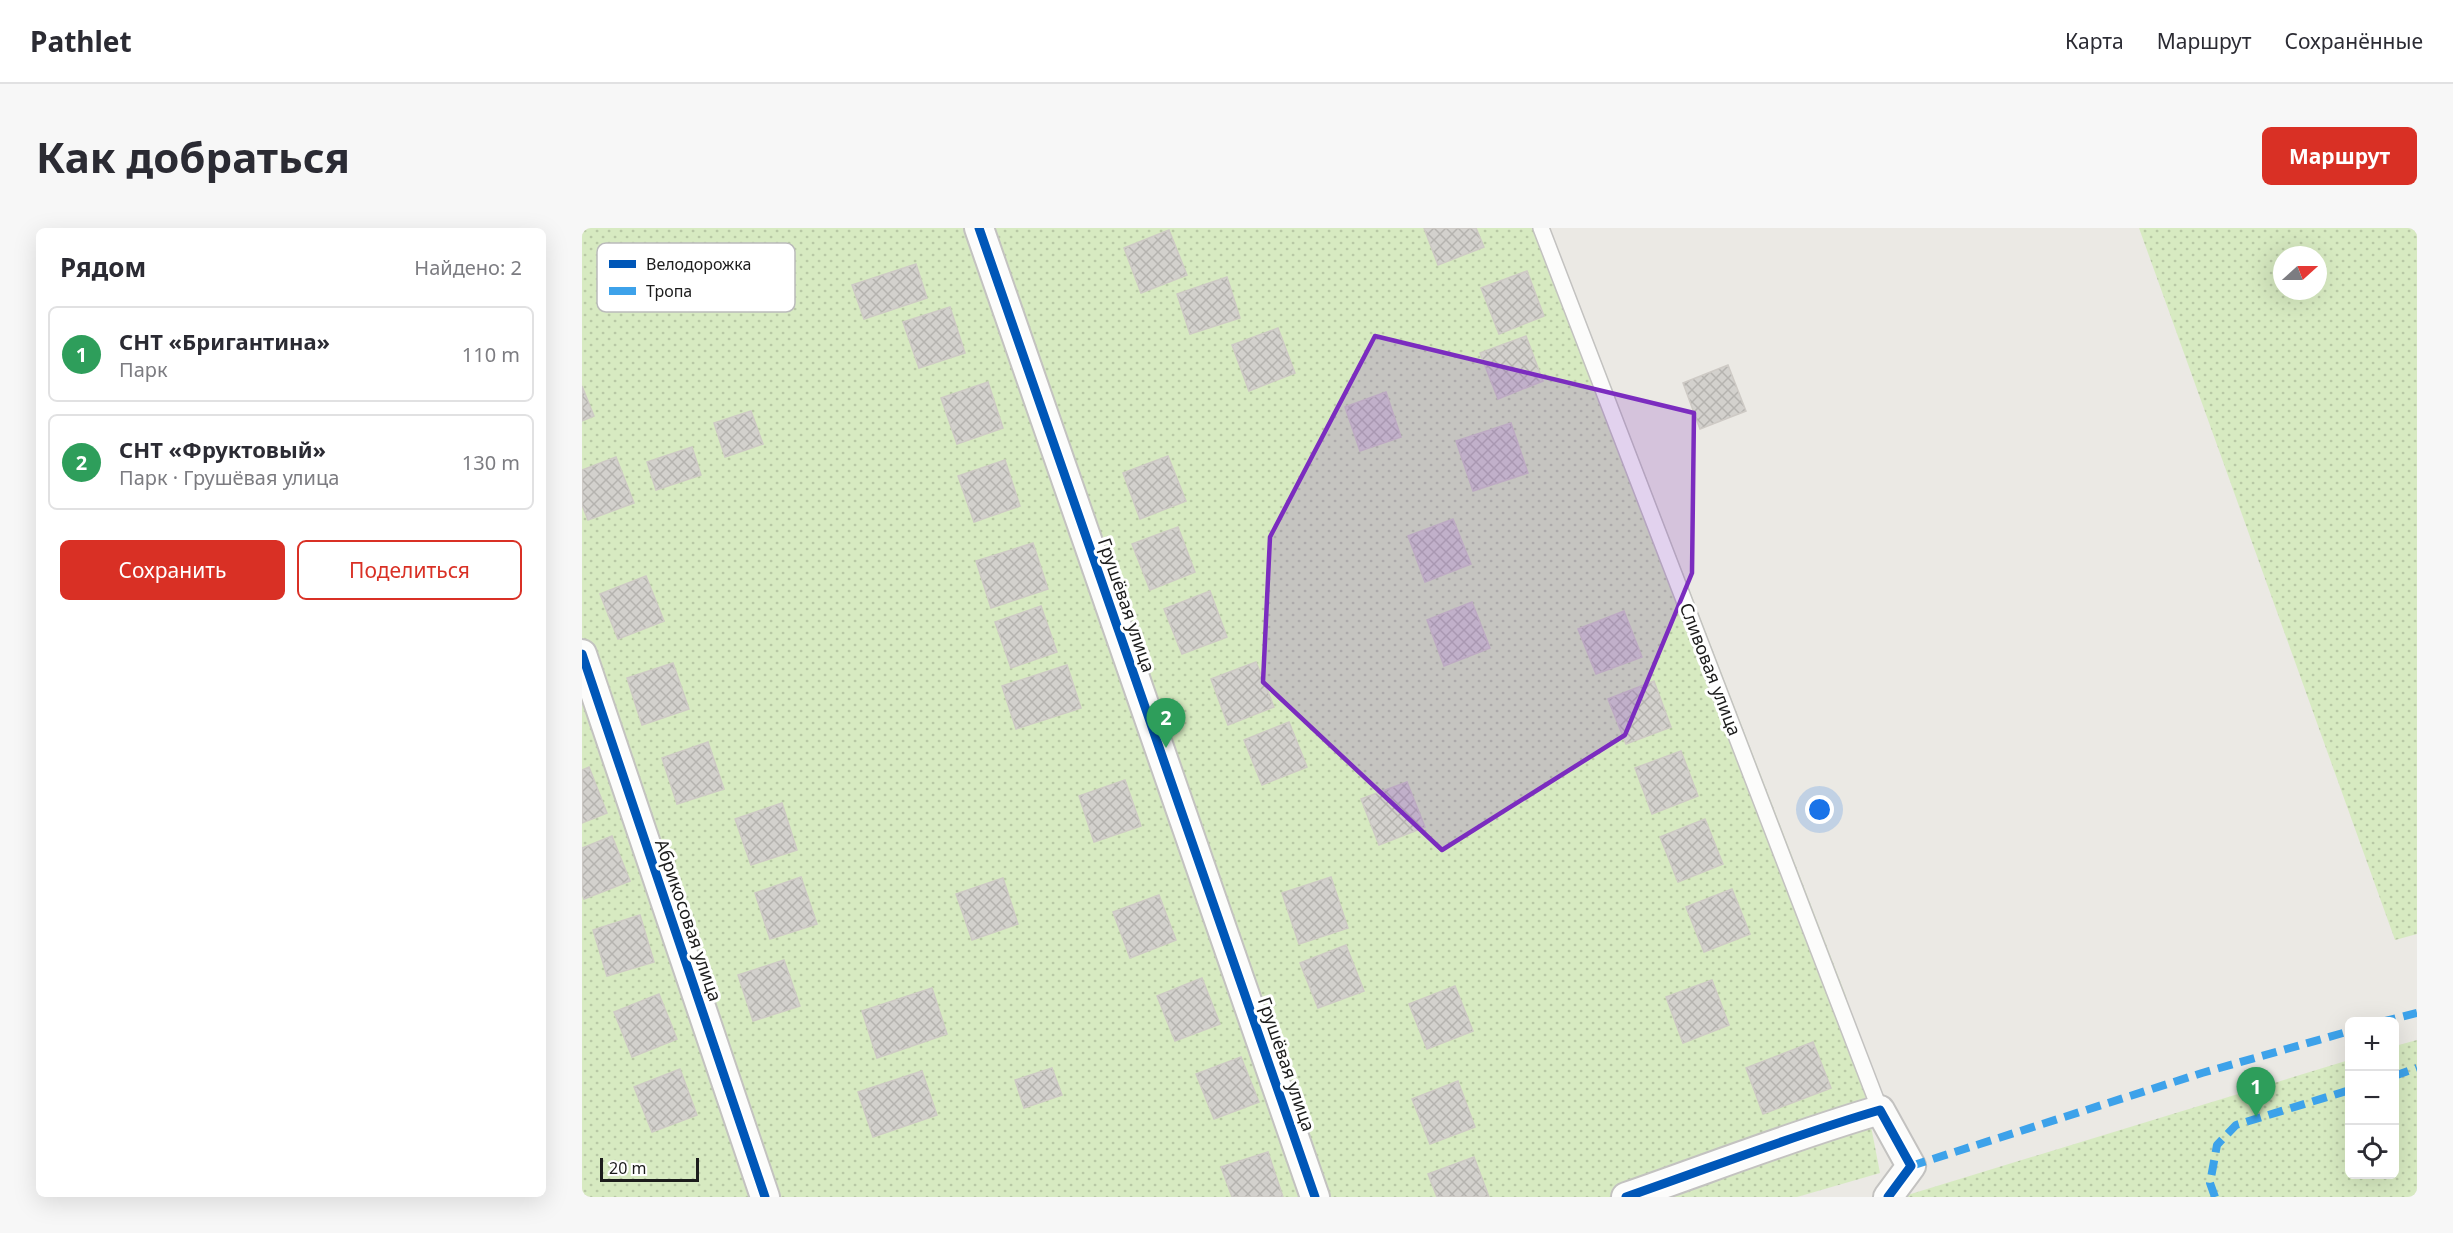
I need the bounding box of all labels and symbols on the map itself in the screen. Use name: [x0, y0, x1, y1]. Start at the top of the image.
legend: [597, 243, 795, 312]
north arrow: [2273, 246, 2327, 300]
text: Велодорожка: [646, 253, 751, 275]
text: Тропа: [646, 280, 692, 302]
street label: Грушёвая улица: [1093, 535, 1161, 675]
street label: Сливовая улица: [1675, 599, 1747, 739]
pin: 2: [1146, 698, 1186, 748]
your location: [1805, 795, 1834, 824]
street label: Абрикосовая улица: [650, 836, 728, 1004]
street label: Грушёвая улица: [1253, 994, 1321, 1134]
pin: 1: [2236, 1068, 2276, 1117]
scale bar: [600, 1155, 699, 1182]

